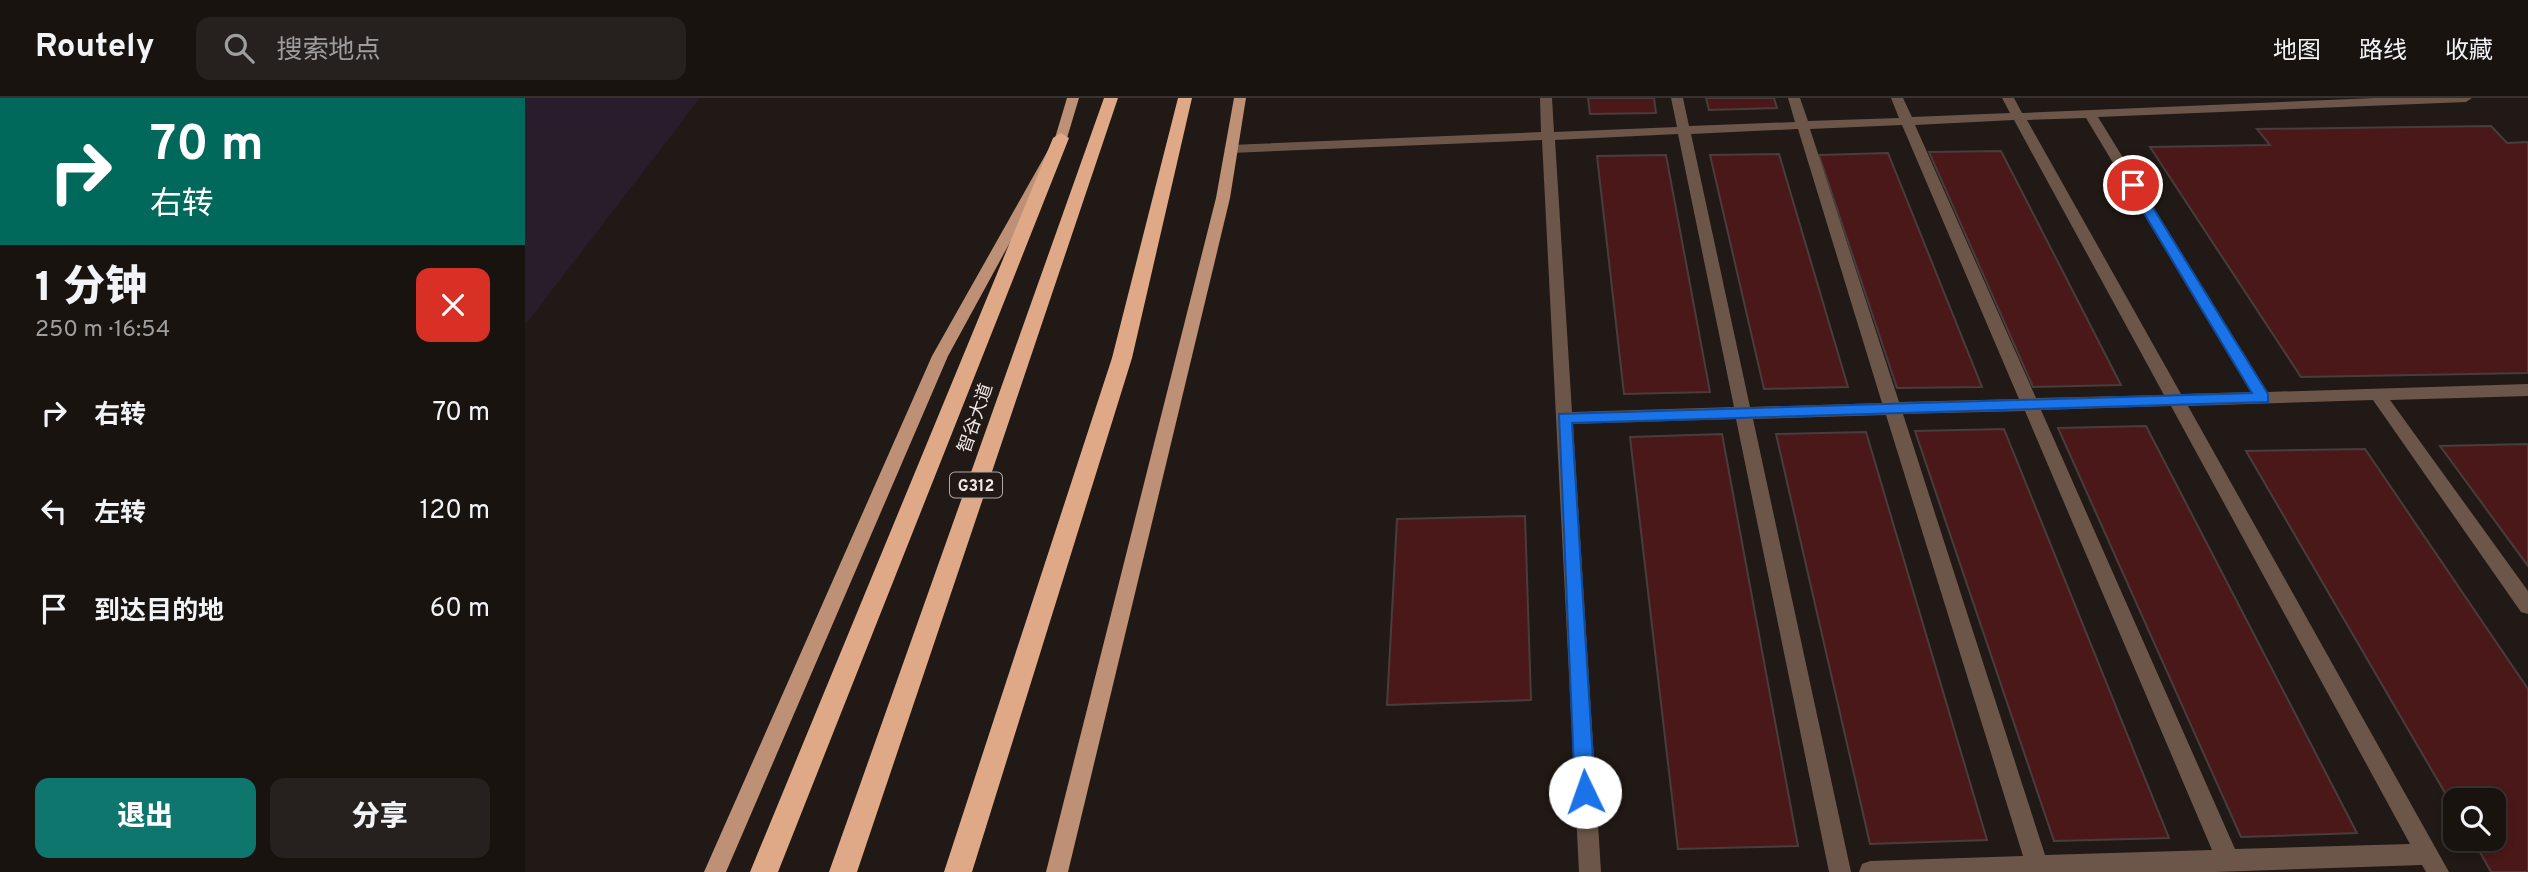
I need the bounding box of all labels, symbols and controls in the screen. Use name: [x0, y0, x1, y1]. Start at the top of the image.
search box: [196, 17, 686, 80]
text: Routely: [35, 27, 154, 69]
icon: search: [220, 29, 258, 67]
text: 搜索地点: [276, 35, 381, 68]
text: 地图: [2273, 37, 2321, 67]
text: 路线: [2359, 37, 2407, 67]
text: 收藏: [2445, 37, 2493, 67]
text: 70 m: [150, 116, 264, 178]
icon: right: [35, 126, 126, 217]
pin: [2103, 155, 2163, 215]
icon: arrive: [2114, 166, 2152, 204]
text: 右转: [150, 186, 214, 226]
text: 1 分钟: [35, 263, 147, 316]
button: close: [416, 268, 490, 342]
text: 250 m · 16:54: [35, 316, 170, 345]
street label: 智谷大道: [954, 381, 999, 456]
icon: right: [35, 394, 73, 432]
text: 70 m: [432, 397, 490, 430]
text: 右转: [94, 400, 146, 433]
road number: G312: [950, 472, 1002, 498]
icon: left: [35, 492, 73, 530]
text: 120 m: [420, 495, 490, 528]
text: 左转: [94, 498, 146, 531]
icon: arrive: [35, 590, 73, 628]
text: 60 m: [430, 593, 490, 626]
text: 到达目的地: [94, 596, 224, 629]
position arrow: [1548, 755, 1622, 829]
button: 退出: [35, 778, 256, 858]
button: 分享: [270, 778, 490, 858]
map controls: [2443, 788, 2506, 851]
button: search: [2443, 788, 2506, 851]

